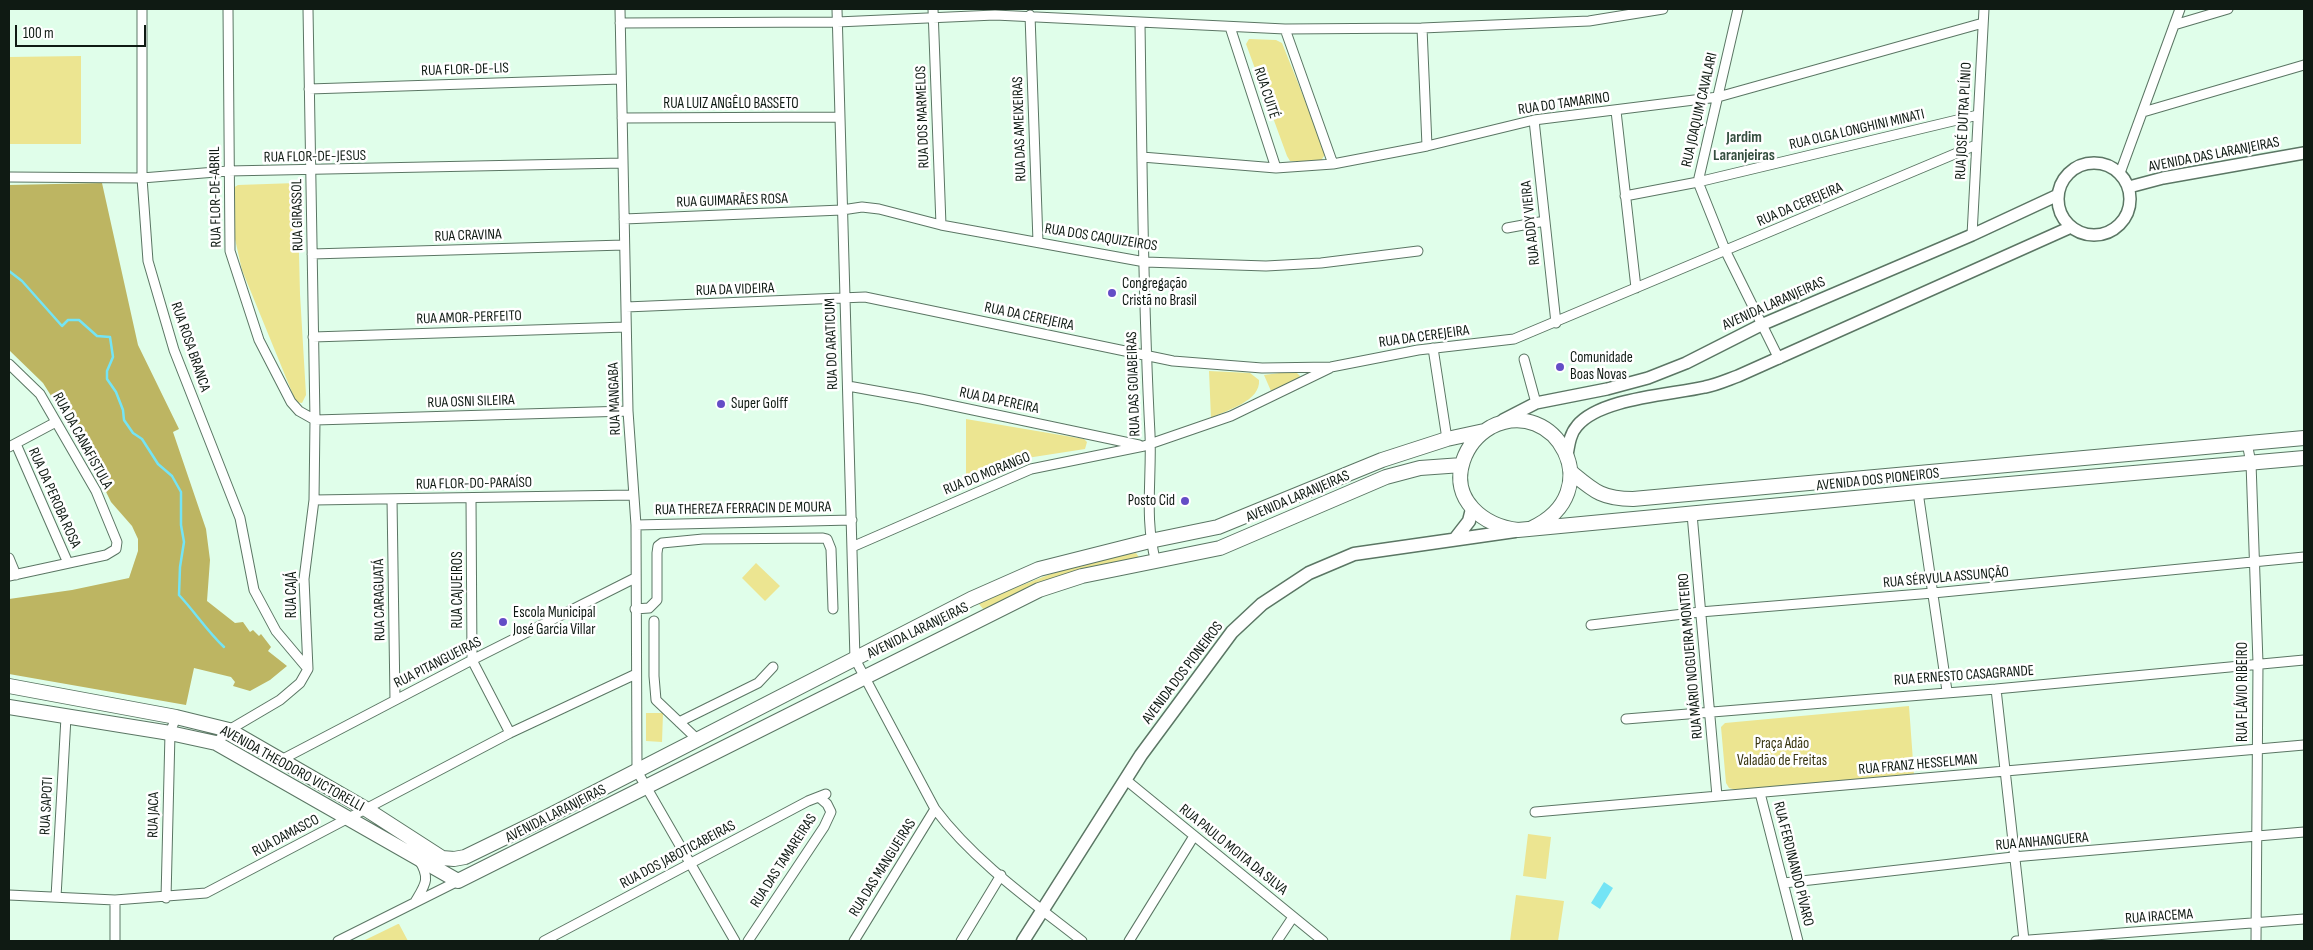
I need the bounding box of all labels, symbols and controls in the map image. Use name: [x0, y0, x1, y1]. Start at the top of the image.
scale bar: [18, 15, 149, 47]
text: 100 m: [23, 24, 54, 43]
street label: RUA JOAQUIM CAVALARI: [1678, 51, 1722, 169]
street label: RUA FLOR-DE-LIS: [421, 59, 509, 81]
street label: RUA JOSÉ DUTRA PLÍNIO: [1952, 62, 1976, 180]
street label: RUA DOS MARMELOS: [912, 65, 934, 169]
street label: RUA CUITÉ: [1249, 65, 1283, 121]
street label: RUA DAS AMEIXEIRAS: [1009, 76, 1031, 182]
street label: RUA DO TAMARINO: [1517, 89, 1611, 119]
street label: RUA LUIZ ANGÊLO BASSETO: [663, 95, 799, 113]
street label: RUA OLGA LONGHINI MINATI: [1788, 106, 1926, 154]
district label: Jardim Laranjeiras: [1713, 128, 1775, 166]
street label: AVENIDA DAS LARANJEIRAS: [2147, 133, 2281, 177]
street label: RUA FLOR-DE-ABRIL: [206, 146, 226, 248]
street label: RUA FLOR-DE-JESUS: [264, 147, 366, 167]
street label: RUA GIRASSOL: [288, 179, 308, 251]
street label: RUA DA CEREJEIRA: [1755, 179, 1845, 231]
street label: RUA ADDY VIEIRA: [1518, 180, 1544, 266]
street label: RUA GUIMARÃES ROSA: [676, 190, 788, 212]
street label: RUA DOS CAQUIZEIROS: [1043, 220, 1159, 256]
street label: RUA CRAVINA: [434, 226, 502, 246]
street label: AVENIDA LARANJEIRAS: [1720, 273, 1828, 335]
place label: Congregação Cristã no Brasil: [1122, 275, 1197, 310]
street label: RUA DA VIDEIRA: [695, 280, 775, 300]
marker: Congregação Cristã no Brasil: [1106, 287, 1118, 299]
street label: RUA DO ARATICUM: [821, 298, 843, 390]
street label: RUA DA CEREJEIRA: [983, 299, 1075, 335]
street label: RUA ROSA BRANCA: [166, 300, 214, 394]
street label: RUA AMOR-PERFEITO: [416, 307, 522, 329]
street label: RUA DA CEREJEIRA: [1378, 322, 1470, 352]
street label: RUA DAS GOIABEIRAS: [1123, 331, 1145, 437]
place label: Comunidade Boas Novas: [1570, 349, 1633, 384]
marker: Comunidade Boas Novas: [1554, 361, 1566, 373]
street label: RUA MANGABA: [605, 362, 625, 436]
street label: RUA DA PEREIRA: [958, 384, 1040, 418]
street label: RUA DA CANAFISTULA: [48, 390, 116, 492]
street label: RUA OSNI SILEIRA: [427, 391, 515, 413]
place label: Super Golff: [731, 395, 788, 413]
marker: Super Golff: [715, 398, 727, 410]
street label: RUA DA PEROBA ROSA: [24, 445, 84, 551]
street label: RUA DO MORANGO: [941, 448, 1033, 500]
street label: AVENIDA DOS PIONEIROS: [1816, 465, 1940, 495]
street label: AVENIDA LARANJEIRAS: [1244, 467, 1352, 527]
street label: RUA FLOR-DO-PARAÍSO: [416, 474, 532, 494]
place label: Posto Cid: [1128, 492, 1175, 510]
marker: Posto Cid: [1179, 495, 1191, 507]
street label: RUA THEREZA FERRACIN DE MOURA: [655, 498, 831, 520]
street label: RUA CAJUEIROS: [449, 551, 467, 629]
street label: RUA CARAGUATÁ: [370, 559, 390, 641]
street label: RUA SÉRVULA ASSUNÇÃO: [1882, 564, 2010, 592]
street label: RUA CAJÁ: [283, 572, 301, 618]
street label: RUA MÁRIO NOGUEIRA MONTEIRO: [1675, 572, 1707, 740]
street label: AVENIDA LARANJEIRAS: [864, 599, 972, 663]
place label: Escola Municipal José Garcia Villar: [513, 604, 596, 639]
marker: Escola Municipal José Garcia Villar: [497, 616, 509, 628]
street label: AVENIDA DOS PIONEIROS: [1139, 618, 1227, 728]
street label: RUA PITANGUEIRAS: [391, 633, 485, 693]
street label: RUA FLÁVIO RIBEIRO: [2234, 642, 2252, 742]
street label: RUA ERNESTO CASAGRANDE: [1893, 662, 2035, 690]
street label: AVENIDA THEODORO VICTORELLI: [217, 722, 367, 816]
park label: Praça Adão Valadão de Freitas: [1737, 735, 1827, 770]
street label: RUA FRANZ HESSELMAN: [1858, 751, 1978, 779]
street label: RUA SAPOTI: [36, 776, 58, 836]
street label: AVENIDA LARANJEIRAS: [503, 781, 609, 847]
street label: RUA JACA: [145, 792, 163, 838]
street label: RUA FERDINANDO PÍVARO: [1769, 800, 1817, 928]
street label: RUA PAULO MOITA DA SILVA: [1175, 801, 1291, 899]
street label: RUA DAMASCO: [250, 811, 322, 861]
street label: RUA DAS TAMAREIRAS: [747, 811, 821, 911]
street label: RUA DAS MANGUEIRAS: [846, 816, 920, 920]
street label: RUA DOS JABOTICABEIRAS: [617, 817, 739, 893]
street label: RUA ANHANGUERA: [1995, 829, 2089, 855]
street label: RUA IRACEMA: [2125, 906, 2193, 928]

